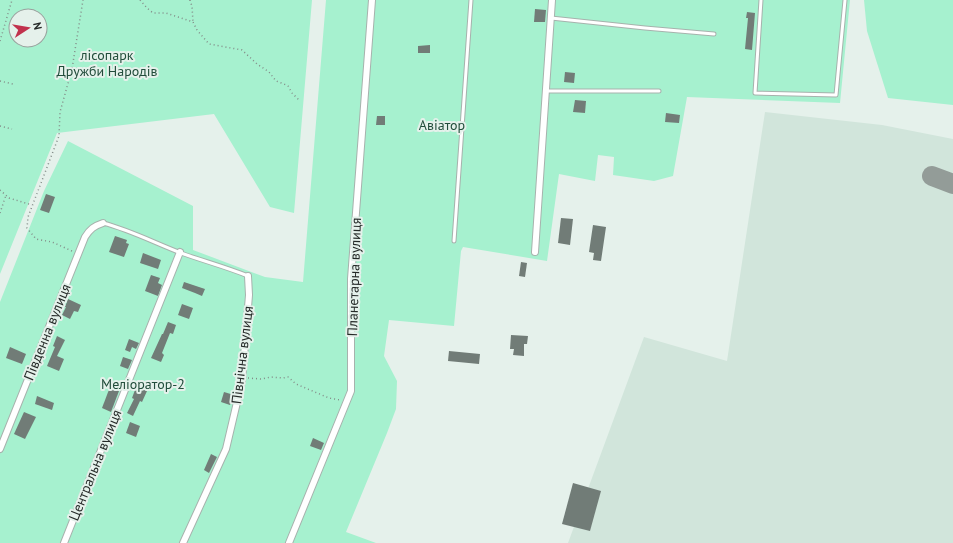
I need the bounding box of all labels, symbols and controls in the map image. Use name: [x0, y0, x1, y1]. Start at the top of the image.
north arrow: [8, 8, 48, 48]
text: N: [30, 21, 45, 31]
park label: лісопарк Дружби Народів: [56, 46, 158, 80]
park label: Авіатор: [419, 116, 465, 134]
street label: Планетарна вулиця: [343, 217, 365, 337]
street label: Південна вулиця: [19, 281, 75, 383]
street label: Північна вулиця: [227, 305, 257, 405]
park label: Меліоратор-2: [101, 375, 185, 393]
street label: Центральна вулиця: [65, 407, 125, 523]

